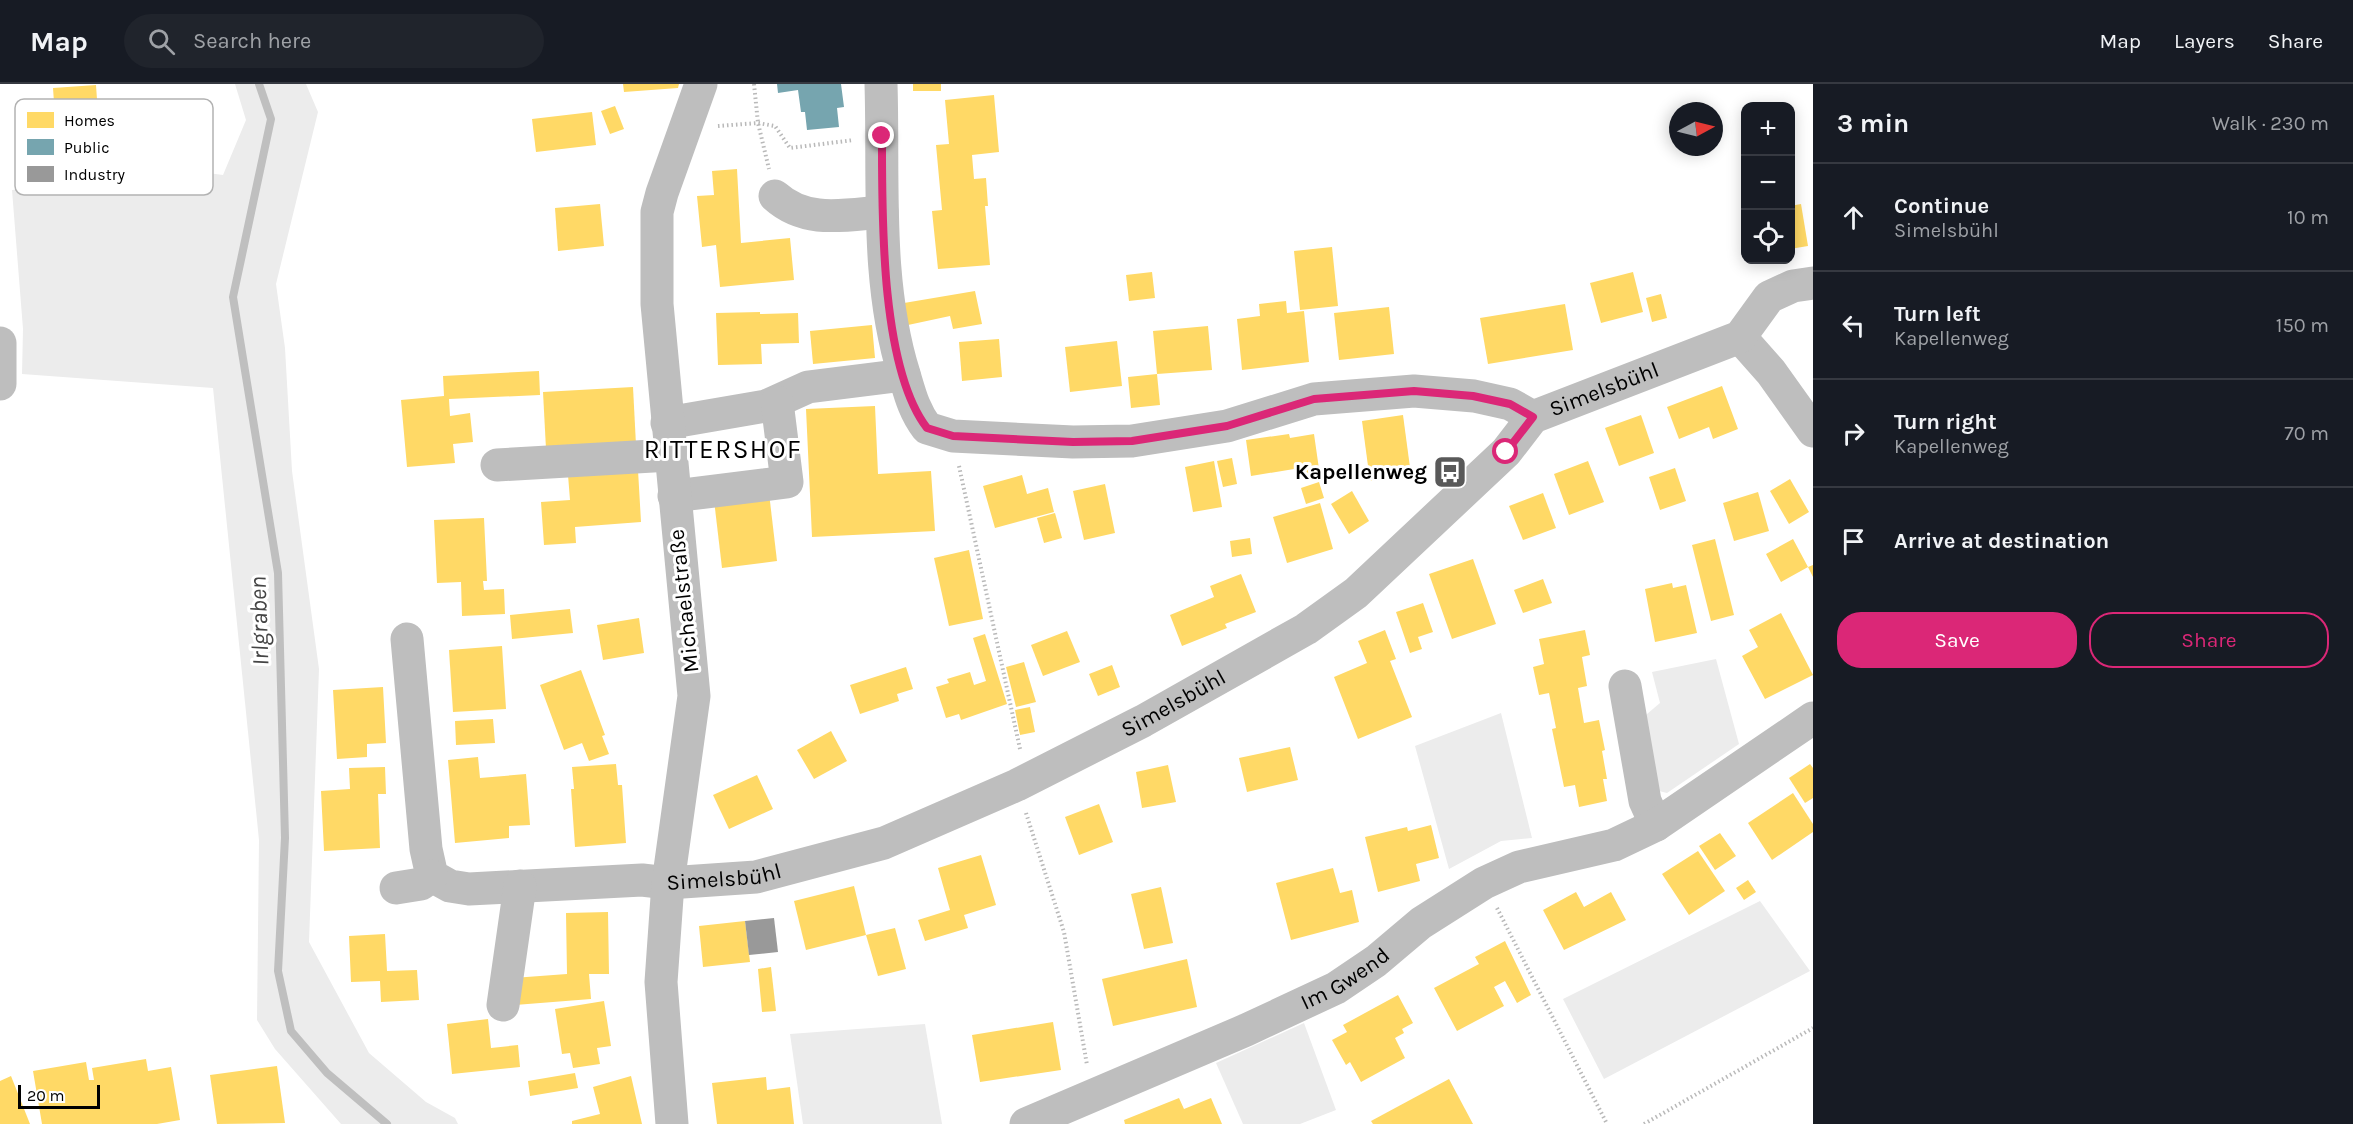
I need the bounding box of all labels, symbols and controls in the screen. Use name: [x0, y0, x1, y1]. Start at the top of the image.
search box: [124, 14, 544, 68]
text: Map: [30, 25, 88, 58]
icon: search: [145, 25, 178, 58]
text: Search here: [193, 28, 311, 54]
text: Map: [2099, 29, 2141, 53]
text: Layers: [2174, 29, 2235, 53]
text: Share: [2268, 29, 2323, 53]
legend: [15, 99, 213, 195]
north arrow: [1669, 102, 1723, 156]
map controls: [1741, 102, 1795, 264]
button: +: [1741, 102, 1795, 156]
text: 3 min: [1837, 108, 1909, 139]
text: Homes: [64, 111, 115, 130]
text: Walk · 230 m: [2212, 112, 2329, 135]
route end: [868, 122, 894, 148]
text: Public: [64, 138, 110, 157]
button: −: [1741, 156, 1795, 210]
text: Industry: [64, 165, 126, 184]
text: Continue: [1894, 193, 1989, 219]
icon: ahead: [1837, 201, 1870, 234]
text: 10 m: [2287, 206, 2329, 229]
button: locate: [1741, 210, 1795, 264]
text: Simelsbühl: [1894, 219, 1999, 242]
text: Turn left: [1894, 301, 1981, 327]
icon: left: [1837, 309, 1870, 342]
text: 150 m: [2276, 314, 2329, 337]
text: Kapellenweg: [1894, 327, 2009, 350]
street label: Simelsbühl: [1546, 357, 1663, 422]
text: Turn right: [1894, 409, 1997, 435]
icon: right: [1837, 417, 1870, 450]
text: 70 m: [2284, 422, 2329, 445]
district label: RITTERSHOF: [644, 434, 802, 465]
text: Kapellenweg: [1894, 435, 2009, 458]
route start: [1492, 438, 1518, 464]
bus stop icon: Kapellenweg: [1432, 454, 1468, 490]
place label: Kapellenweg: [1295, 459, 1427, 485]
icon: arrive: [1837, 525, 1870, 558]
street label: Michaelstraße: [664, 528, 704, 674]
text: Arrive at destination: [1894, 528, 2109, 554]
water label: Irlgraben: [243, 576, 275, 666]
button: Save: [1837, 612, 2077, 668]
button: Share: [2089, 612, 2329, 668]
street label: Simelsbühl: [1117, 664, 1230, 743]
street label: Simelsbühl: [666, 858, 784, 896]
street label: Im Gwend: [1297, 942, 1395, 1016]
scale bar: [18, 1082, 100, 1110]
text: 20 m: [27, 1086, 65, 1105]

